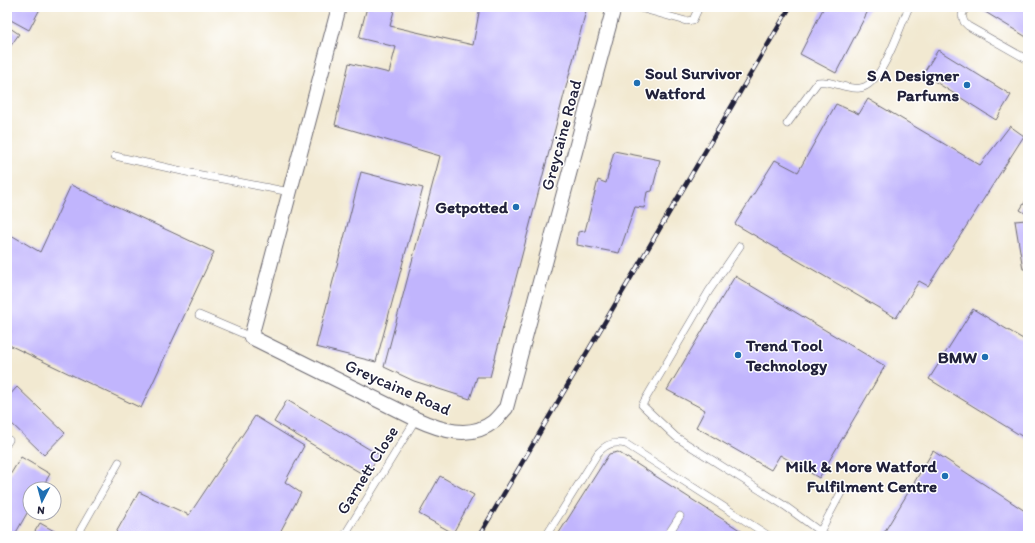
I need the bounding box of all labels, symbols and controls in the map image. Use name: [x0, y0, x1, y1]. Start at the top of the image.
place label: Soul Survivor Watford: [645, 63, 742, 103]
place label: S A Designer Parfums: [867, 65, 959, 105]
street label: Greycaine Road: [537, 78, 585, 192]
marker: Soul Survivor Watford: [632, 78, 642, 88]
marker: S A Designer Parfums: [962, 80, 972, 90]
place label: Getpotted: [435, 197, 509, 218]
marker: Getpotted: [511, 202, 521, 212]
place label: Trend Tool Technology: [745, 335, 828, 376]
place label: BMW: [938, 347, 977, 367]
marker: Trend Tool Technology: [733, 350, 743, 360]
marker: BMW: [980, 352, 990, 362]
street label: Greycaine Road: [342, 355, 454, 419]
street label: Garnett Close: [332, 422, 402, 518]
place label: Milk & More Watford Fulfilment Centre: [785, 456, 938, 496]
marker: Milk & More Watford Fulfilment Centre: [940, 471, 950, 481]
north arrow: [22, 481, 62, 521]
text: N: [37, 504, 45, 517]

